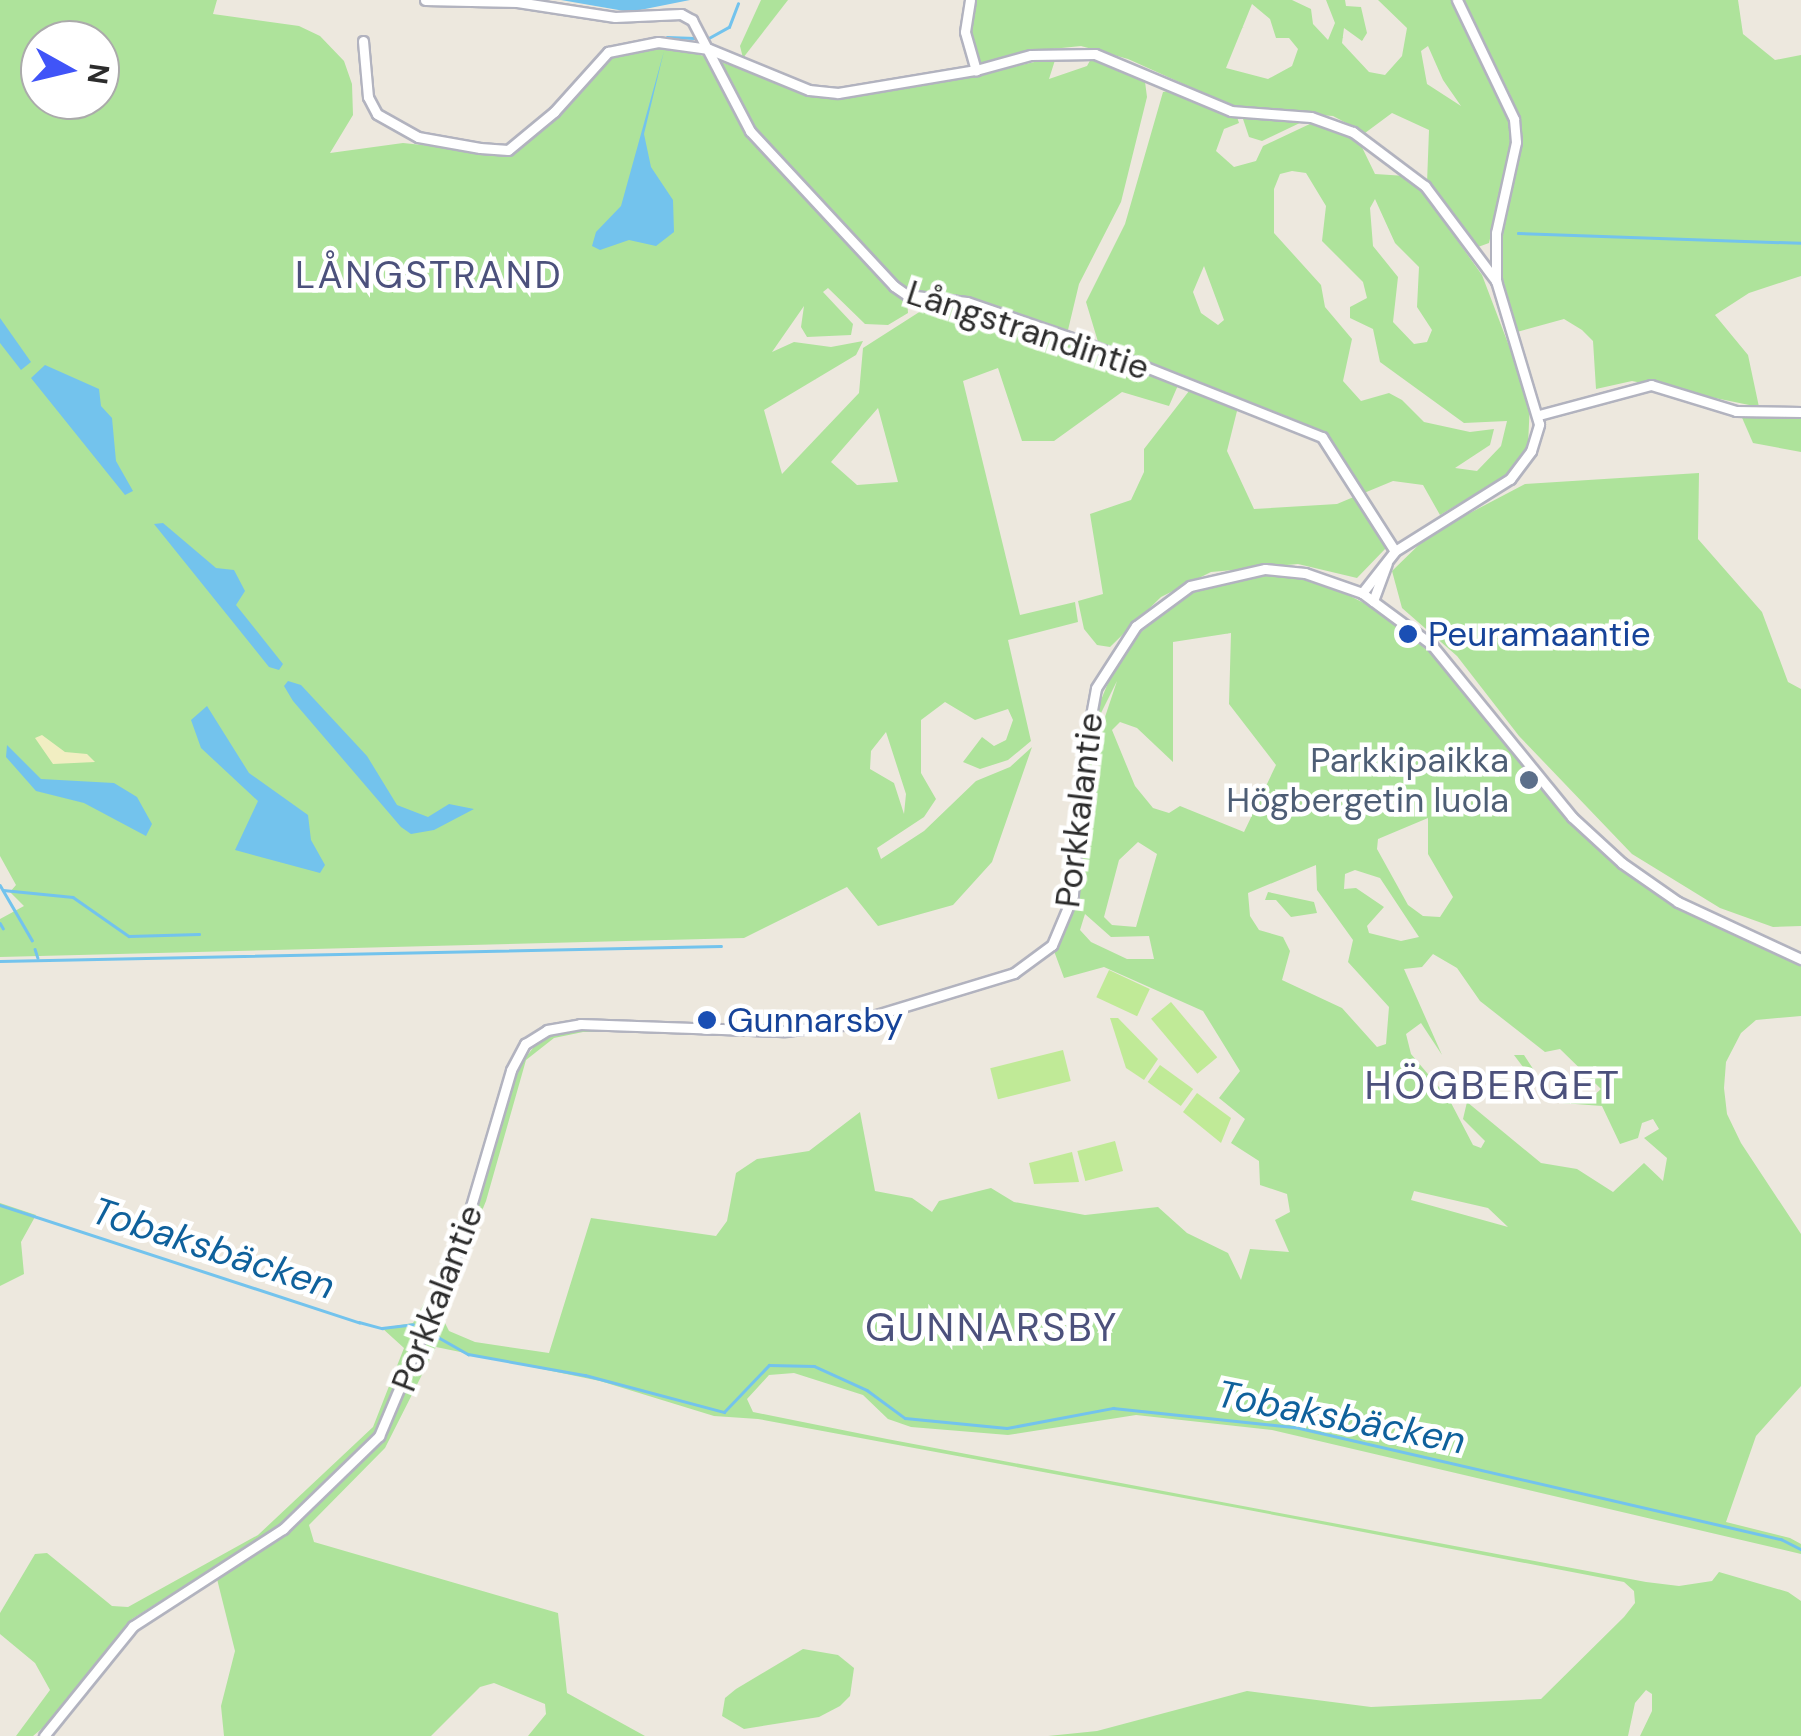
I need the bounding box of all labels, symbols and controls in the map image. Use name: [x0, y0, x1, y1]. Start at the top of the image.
north arrow: [20, 20, 120, 120]
text: N: [78, 61, 118, 87]
district label: LÅNGSTRAND: [295, 253, 563, 299]
street label: Långstrandintie: [902, 271, 1154, 389]
place label: Peuramaantie: [1428, 613, 1651, 655]
marker: Peuramaantie: [1397, 623, 1419, 645]
street label: Porkkalantie: [1046, 710, 1112, 910]
place label: Parkkipaikka Högbergetin luola: [1226, 739, 1509, 821]
marker: Parkkipaikka Högbergetin luola: [1518, 769, 1540, 791]
place label: Gunnarsby: [727, 999, 903, 1041]
marker: Gunnarsby: [696, 1009, 718, 1031]
district label: HÖGBERGET: [1365, 1061, 1621, 1109]
water label: Tobaksbäcken: [86, 1188, 340, 1310]
street label: Porkkalantie: [382, 1199, 492, 1397]
district label: GUNNARSBY: [865, 1303, 1119, 1351]
water label: Tobaksbäcken: [1213, 1372, 1469, 1464]

